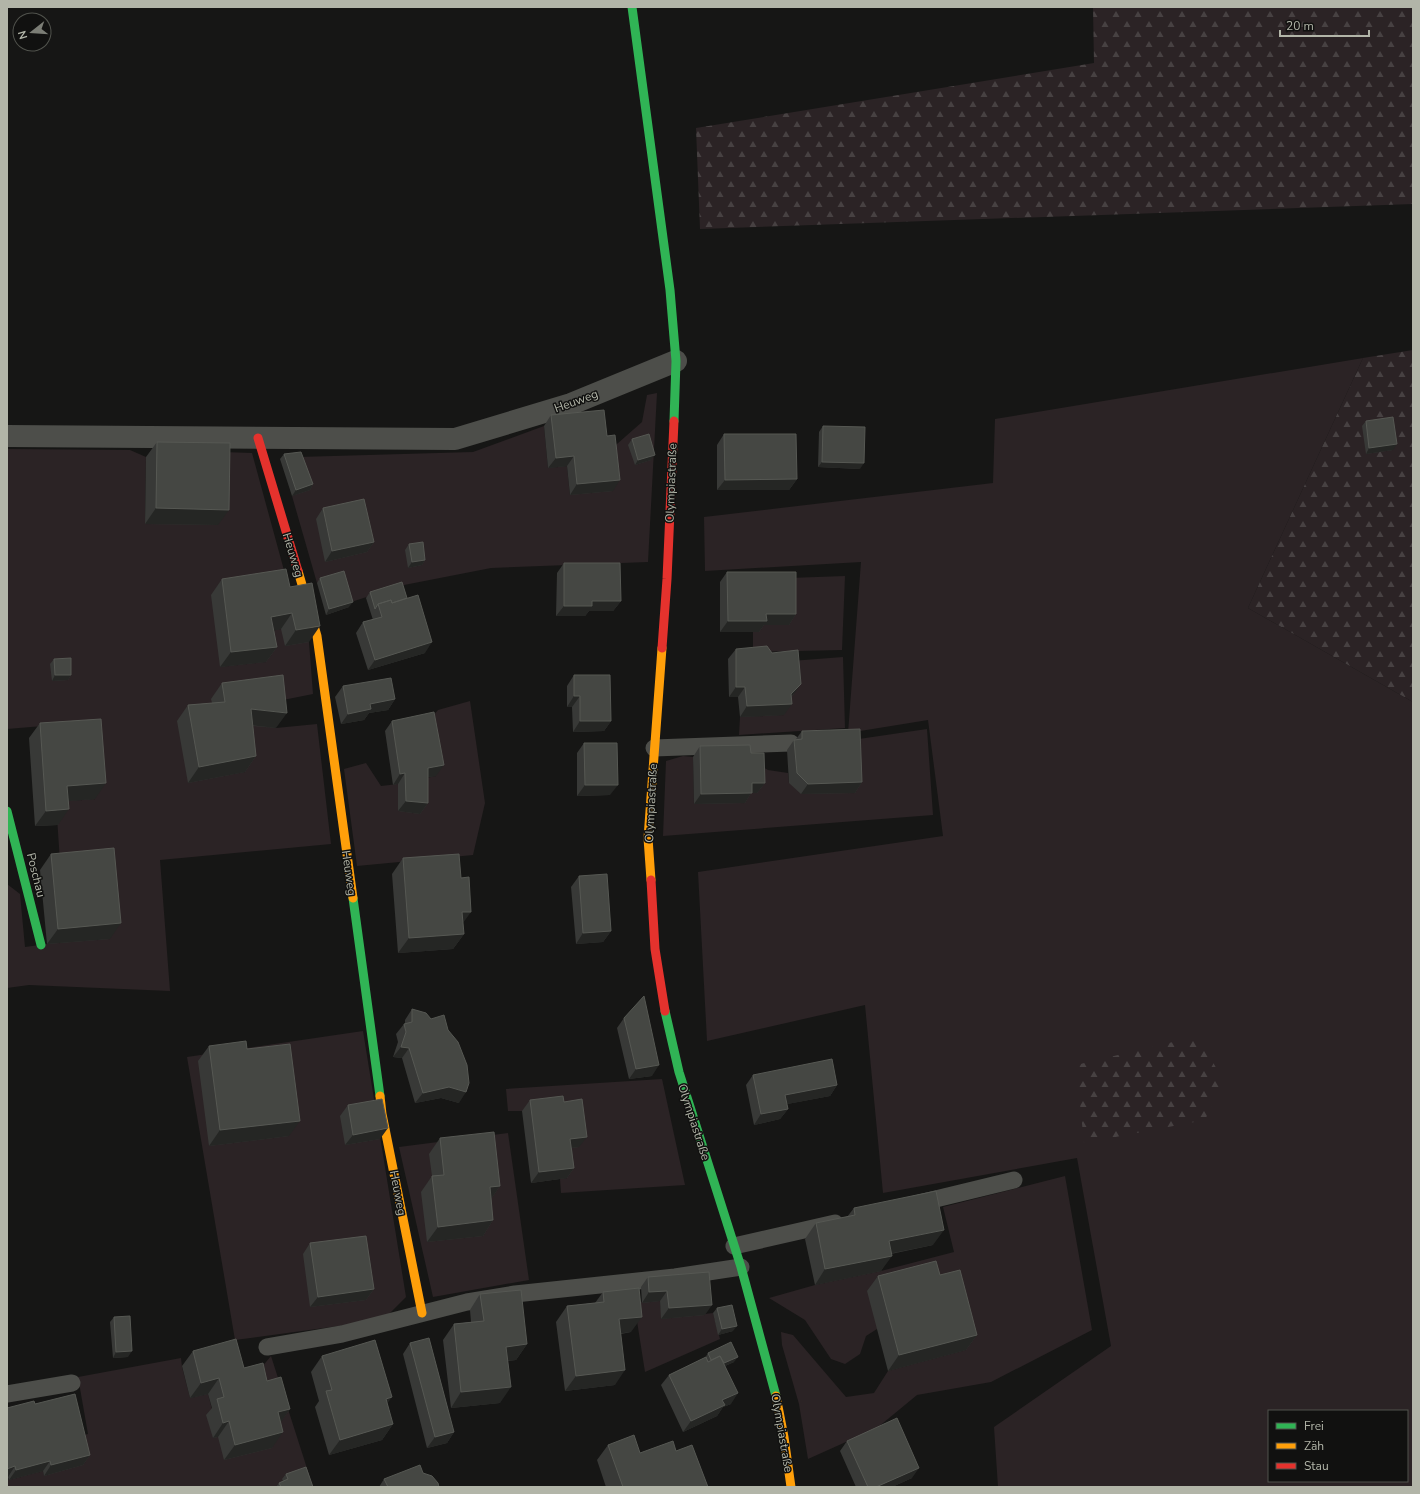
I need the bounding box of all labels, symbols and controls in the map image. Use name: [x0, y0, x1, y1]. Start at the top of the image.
north arrow: [12, 12, 52, 52]
scale bar: [1280, 12, 1369, 38]
text: 20 m: [1286, 18, 1314, 34]
text: N: [15, 29, 31, 41]
street label: Heuweg: [552, 386, 600, 416]
street label: Olympiastraße: [662, 443, 680, 523]
street label: Heuweg: [279, 531, 307, 579]
street label: Olympiastraße: [641, 763, 661, 843]
street label: Heuweg: [338, 849, 360, 897]
street label: Poschau: [23, 851, 49, 899]
street label: Olympiastraße: [674, 1082, 714, 1162]
street label: Heuweg: [386, 1169, 410, 1217]
street label: Olympiastraße: [767, 1392, 797, 1474]
legend: [1268, 1410, 1408, 1482]
text: Frei: [1304, 1418, 1324, 1434]
text: Zäh: [1304, 1438, 1324, 1454]
text: Stau: [1304, 1458, 1329, 1474]

